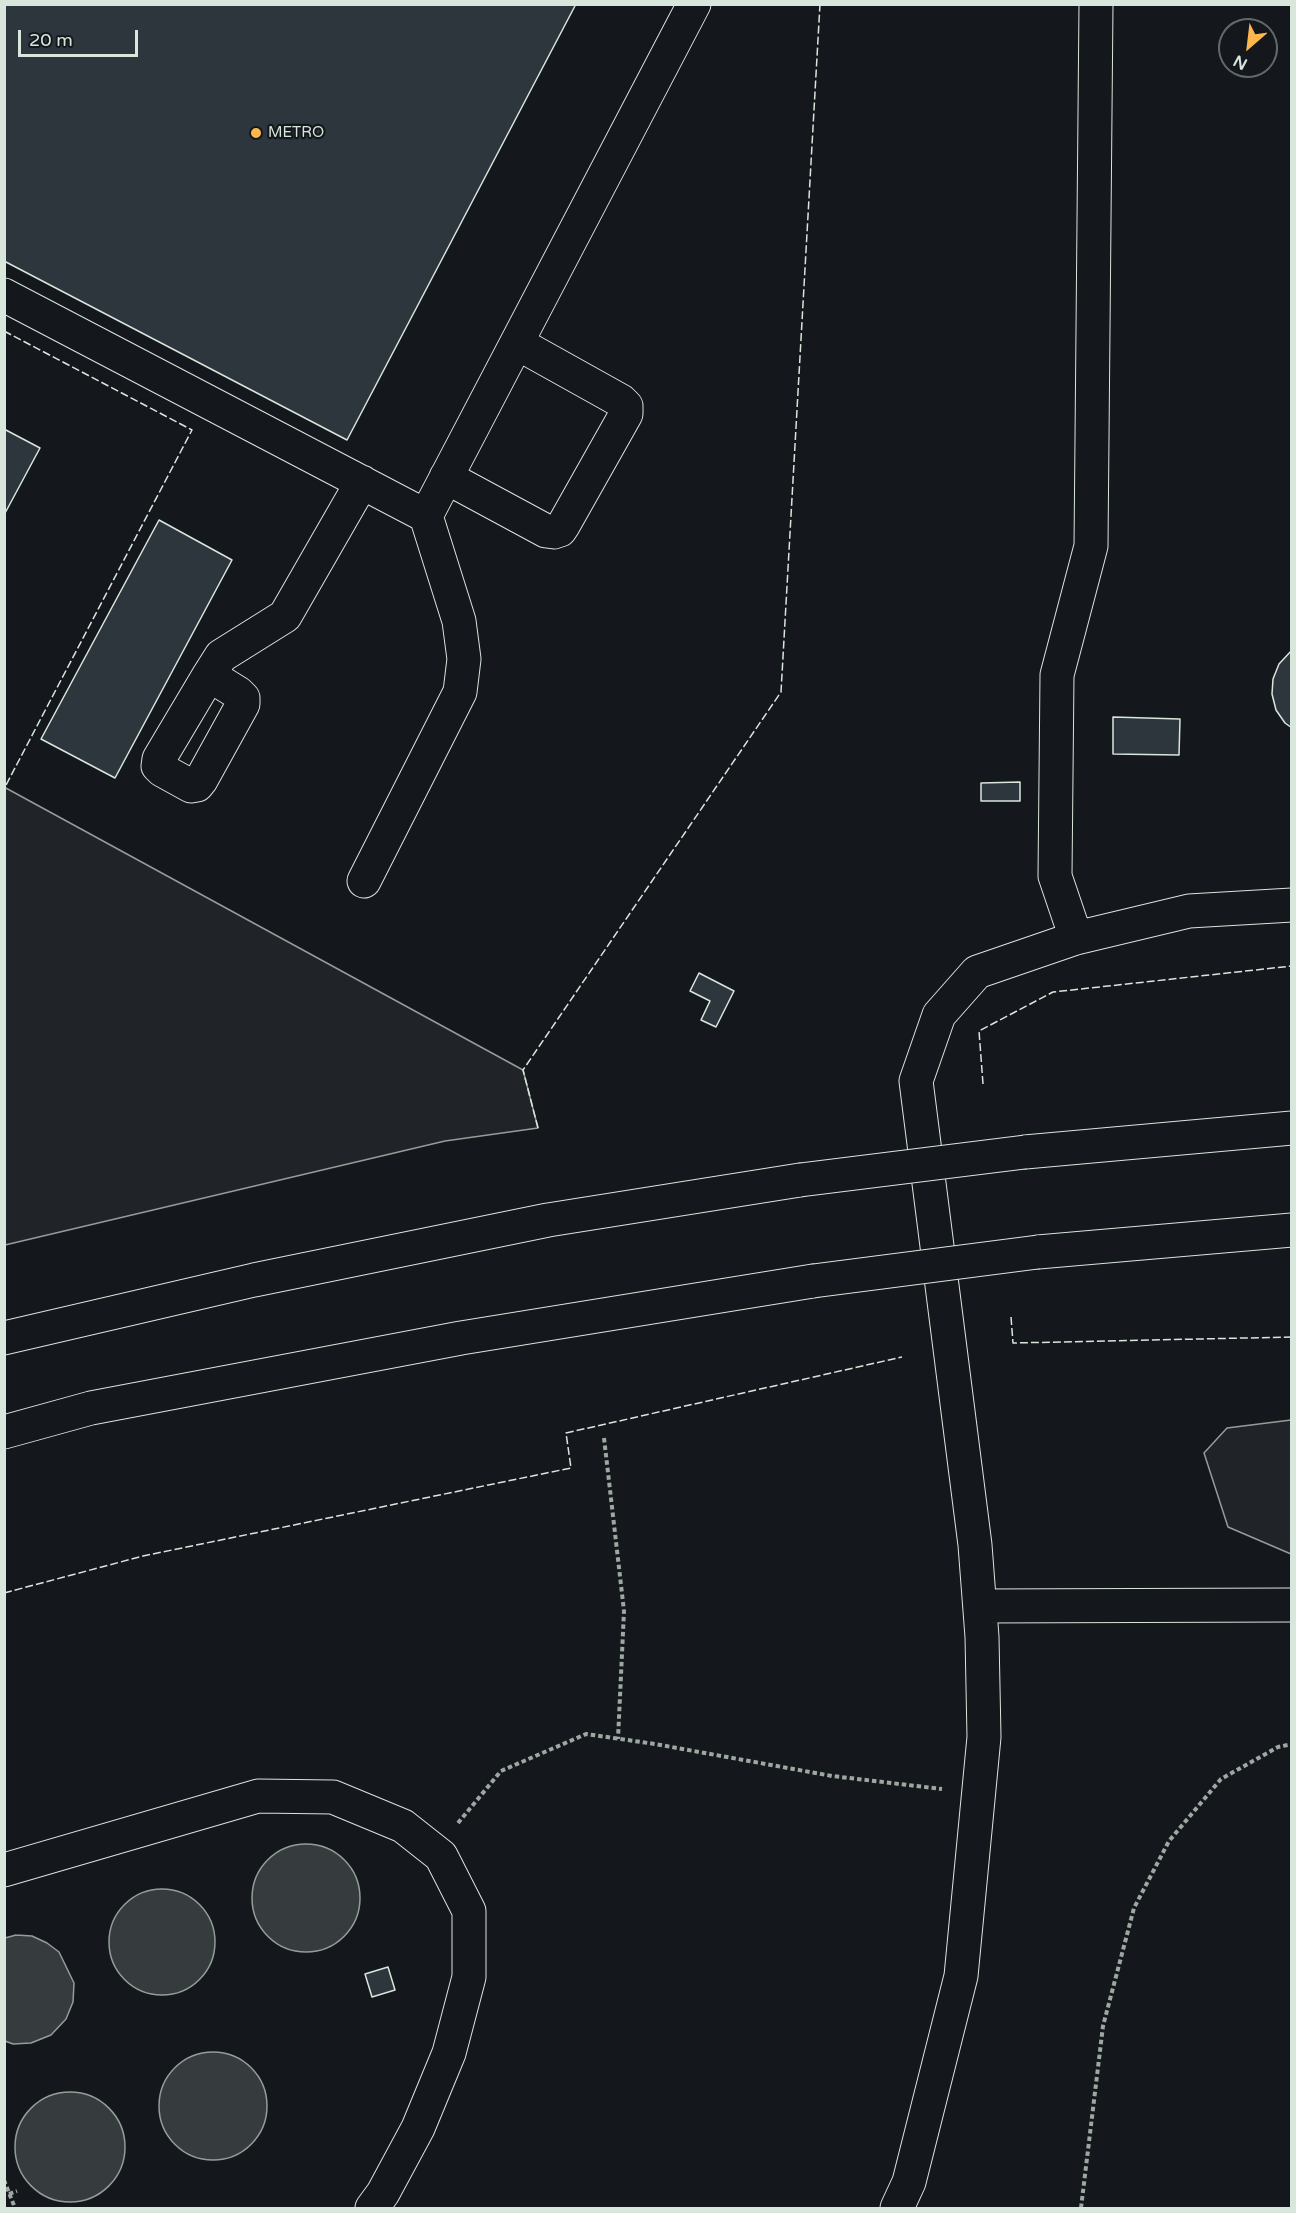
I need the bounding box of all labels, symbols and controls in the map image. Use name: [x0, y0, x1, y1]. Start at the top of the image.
scale bar: [21, 18, 141, 56]
north arrow: [1218, 18, 1278, 78]
text: 20 m: [29, 29, 73, 51]
text: N: [1230, 50, 1251, 74]
place label: METRO: [268, 124, 324, 142]
marker: METRO: [249, 126, 263, 140]

